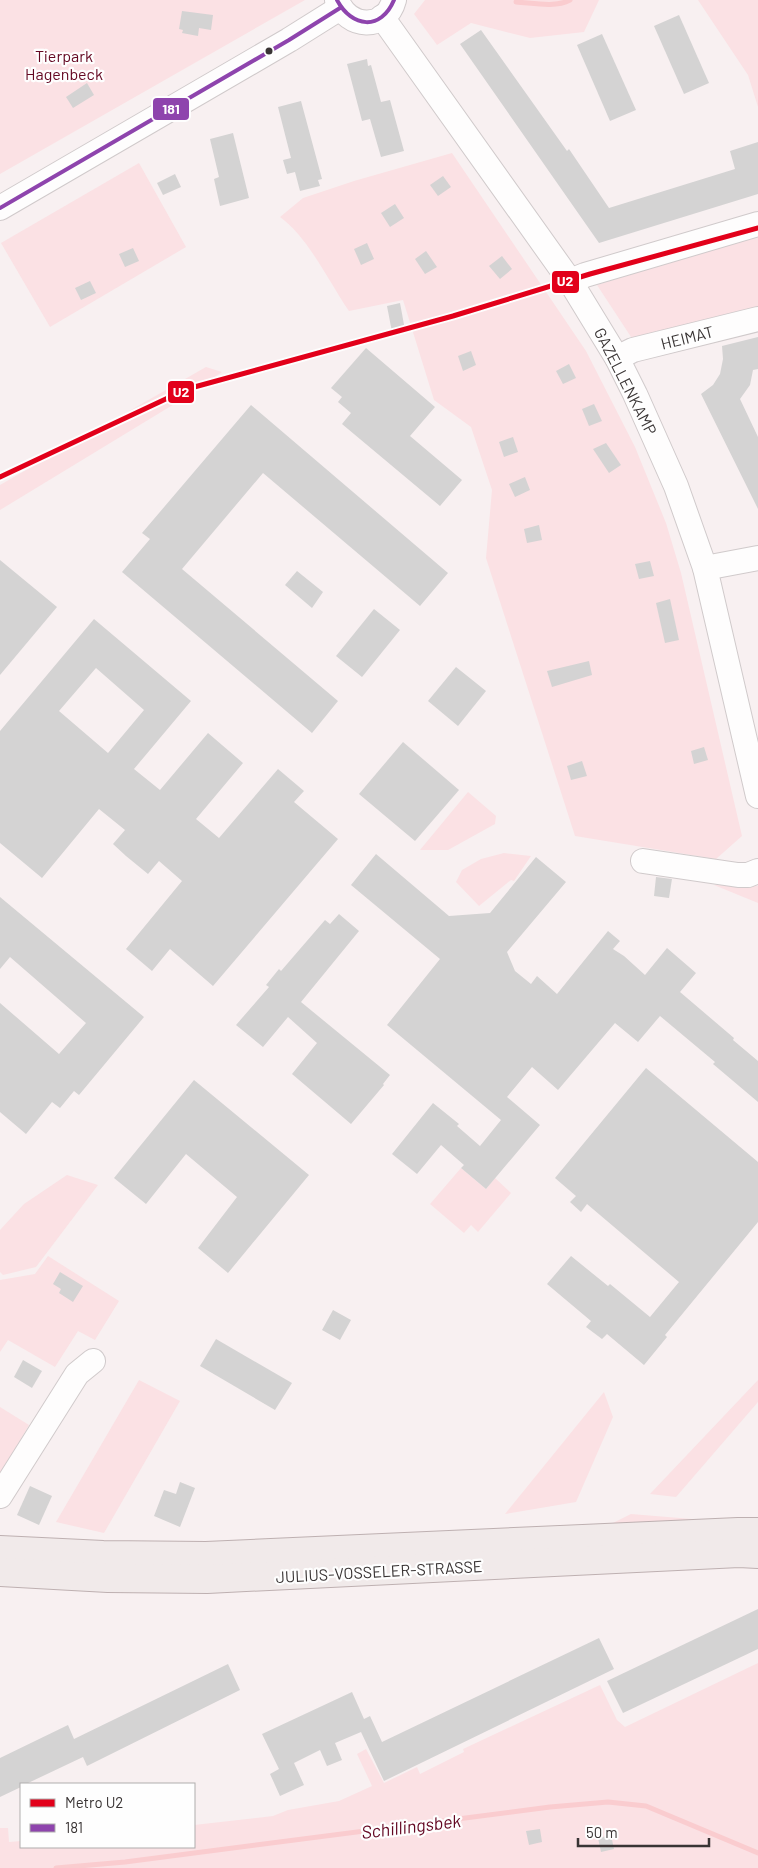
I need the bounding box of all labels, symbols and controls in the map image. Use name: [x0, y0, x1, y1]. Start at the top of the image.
park label: Tierpark Hagenbeck: [25, 46, 103, 83]
unlabelled marker: [264, 46, 274, 56]
line badge: 181: [152, 97, 190, 121]
text: 181: [162, 100, 180, 117]
line badge: U2: [551, 270, 580, 294]
text: U2: [557, 272, 573, 289]
street label: HEIMAT: [659, 321, 715, 353]
street label: GAZELLENKAMP: [591, 324, 661, 438]
line badge: U2: [167, 380, 195, 404]
text: U2: [173, 383, 189, 400]
street label: JULIUS-VOSSELER-STRASSE: [275, 1556, 483, 1586]
legend: [20, 1783, 195, 1848]
text: Metro U2: [65, 1793, 123, 1811]
water label: Schillingsbek: [360, 1809, 462, 1843]
scale bar: [578, 1816, 709, 1848]
text: 181: [65, 1818, 83, 1836]
text: 50 m: [586, 1823, 618, 1841]

